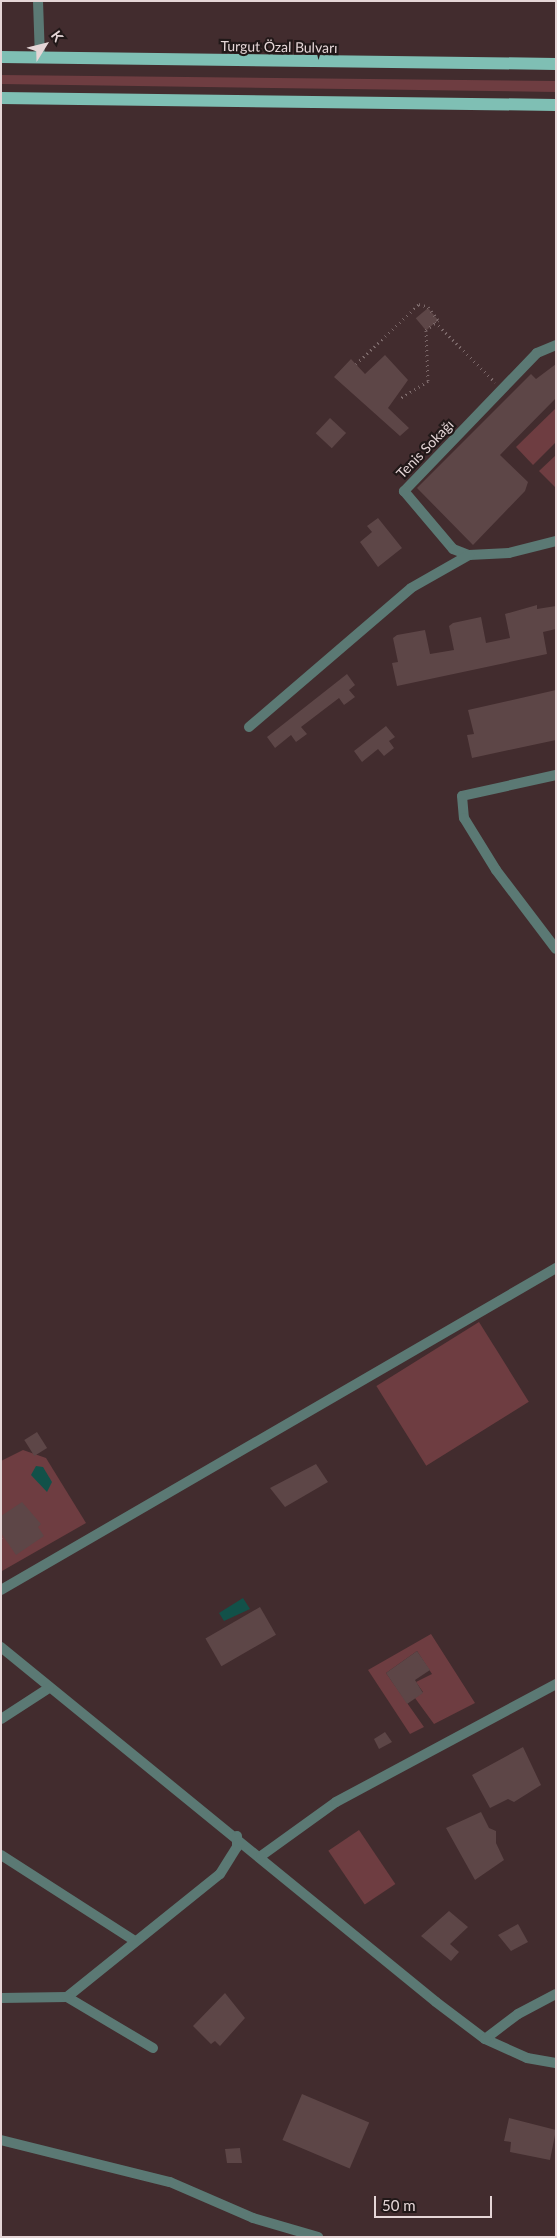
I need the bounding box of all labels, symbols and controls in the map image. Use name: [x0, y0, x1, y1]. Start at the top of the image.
north arrow: [20, 20, 70, 70]
text: K: [48, 27, 67, 45]
street label: Turgut Özal Bulvarı: [220, 38, 338, 56]
street label: Tenis Sokağı: [393, 416, 457, 482]
scale bar: [377, 2186, 494, 2218]
text: 50 m: [382, 2196, 416, 2214]

